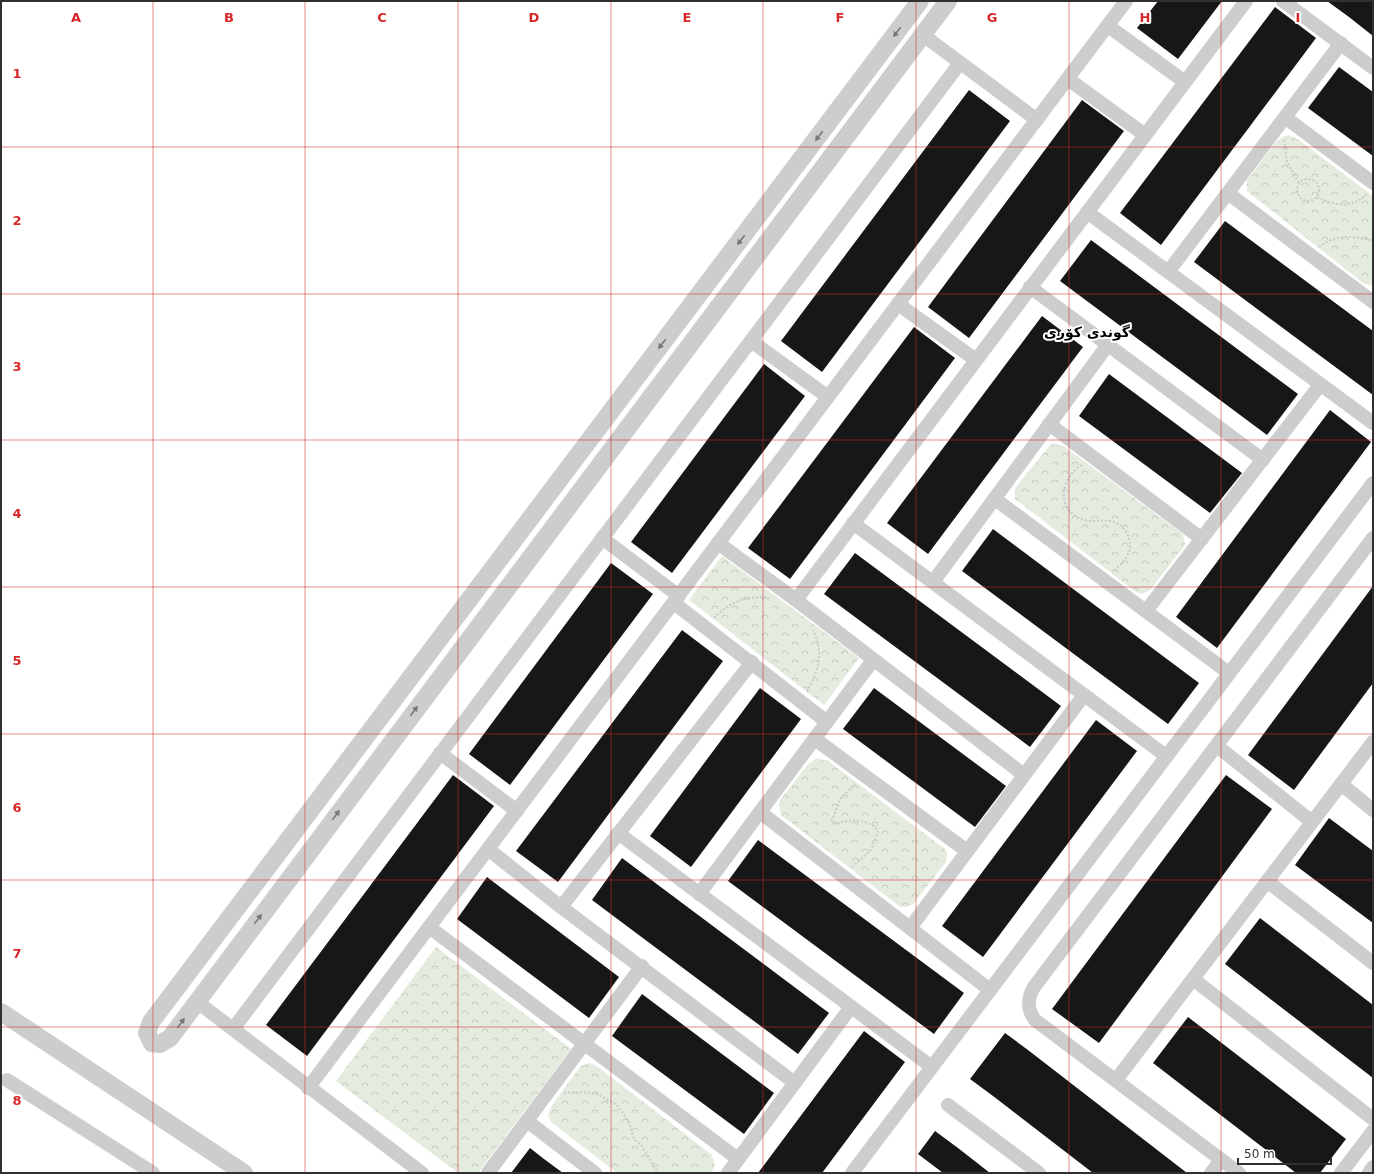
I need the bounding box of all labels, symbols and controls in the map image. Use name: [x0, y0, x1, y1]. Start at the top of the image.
text: A: [71, 10, 81, 25]
text: B: [224, 10, 234, 25]
text: C: [377, 10, 387, 25]
text: D: [529, 10, 540, 25]
text: E: [683, 10, 691, 25]
text: F: [836, 10, 844, 25]
text: G: [987, 10, 997, 25]
text: H: [1140, 10, 1150, 25]
text: I: [1296, 10, 1300, 25]
one-way arrow: [893, 27, 901, 38]
text: 1: [12, 66, 22, 81]
one-way arrow: [815, 131, 823, 142]
text: 2: [12, 213, 22, 228]
one-way arrow: [736, 235, 745, 246]
district label: گوندی کۆری: [1044, 324, 1131, 341]
one-way arrow: [659, 339, 667, 349]
text: 3: [12, 359, 22, 374]
text: 4: [12, 506, 22, 521]
text: 5: [12, 653, 22, 668]
one-way arrow: [410, 705, 419, 716]
text: 6: [12, 800, 22, 815]
one-way arrow: [332, 809, 341, 820]
one-way arrow: [254, 913, 263, 924]
text: 7: [12, 946, 22, 961]
one-way arrow: [177, 1017, 185, 1028]
text: 8: [12, 1093, 22, 1108]
scale bar: [1238, 1140, 1331, 1166]
text: 50 m: [1244, 1147, 1275, 1161]

